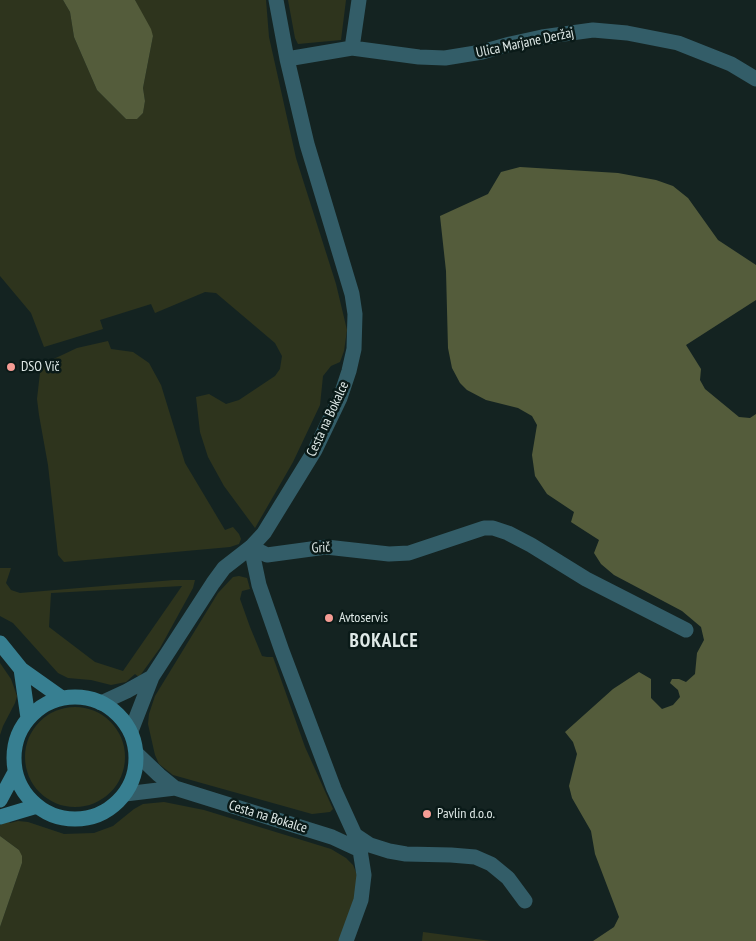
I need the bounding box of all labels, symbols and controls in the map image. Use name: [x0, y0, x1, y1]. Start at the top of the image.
street label: Ulica Marjane Deržaj: [475, 24, 575, 62]
place label: DSO Vič: [21, 359, 59, 375]
marker: DSO Vič: [5, 361, 17, 373]
street label: Cesta na Bokalce: [303, 379, 353, 459]
street label: Grič: [311, 539, 331, 557]
place label: Avtoservis: [339, 610, 388, 626]
marker: Avtoservis: [323, 612, 335, 624]
district label: BOKALCE: [349, 631, 419, 653]
street label: Cesta na Bokalce: [227, 797, 309, 837]
place label: Pavlin d.o.o.: [437, 806, 495, 822]
marker: Pavlin d.o.o.: [421, 808, 433, 820]

